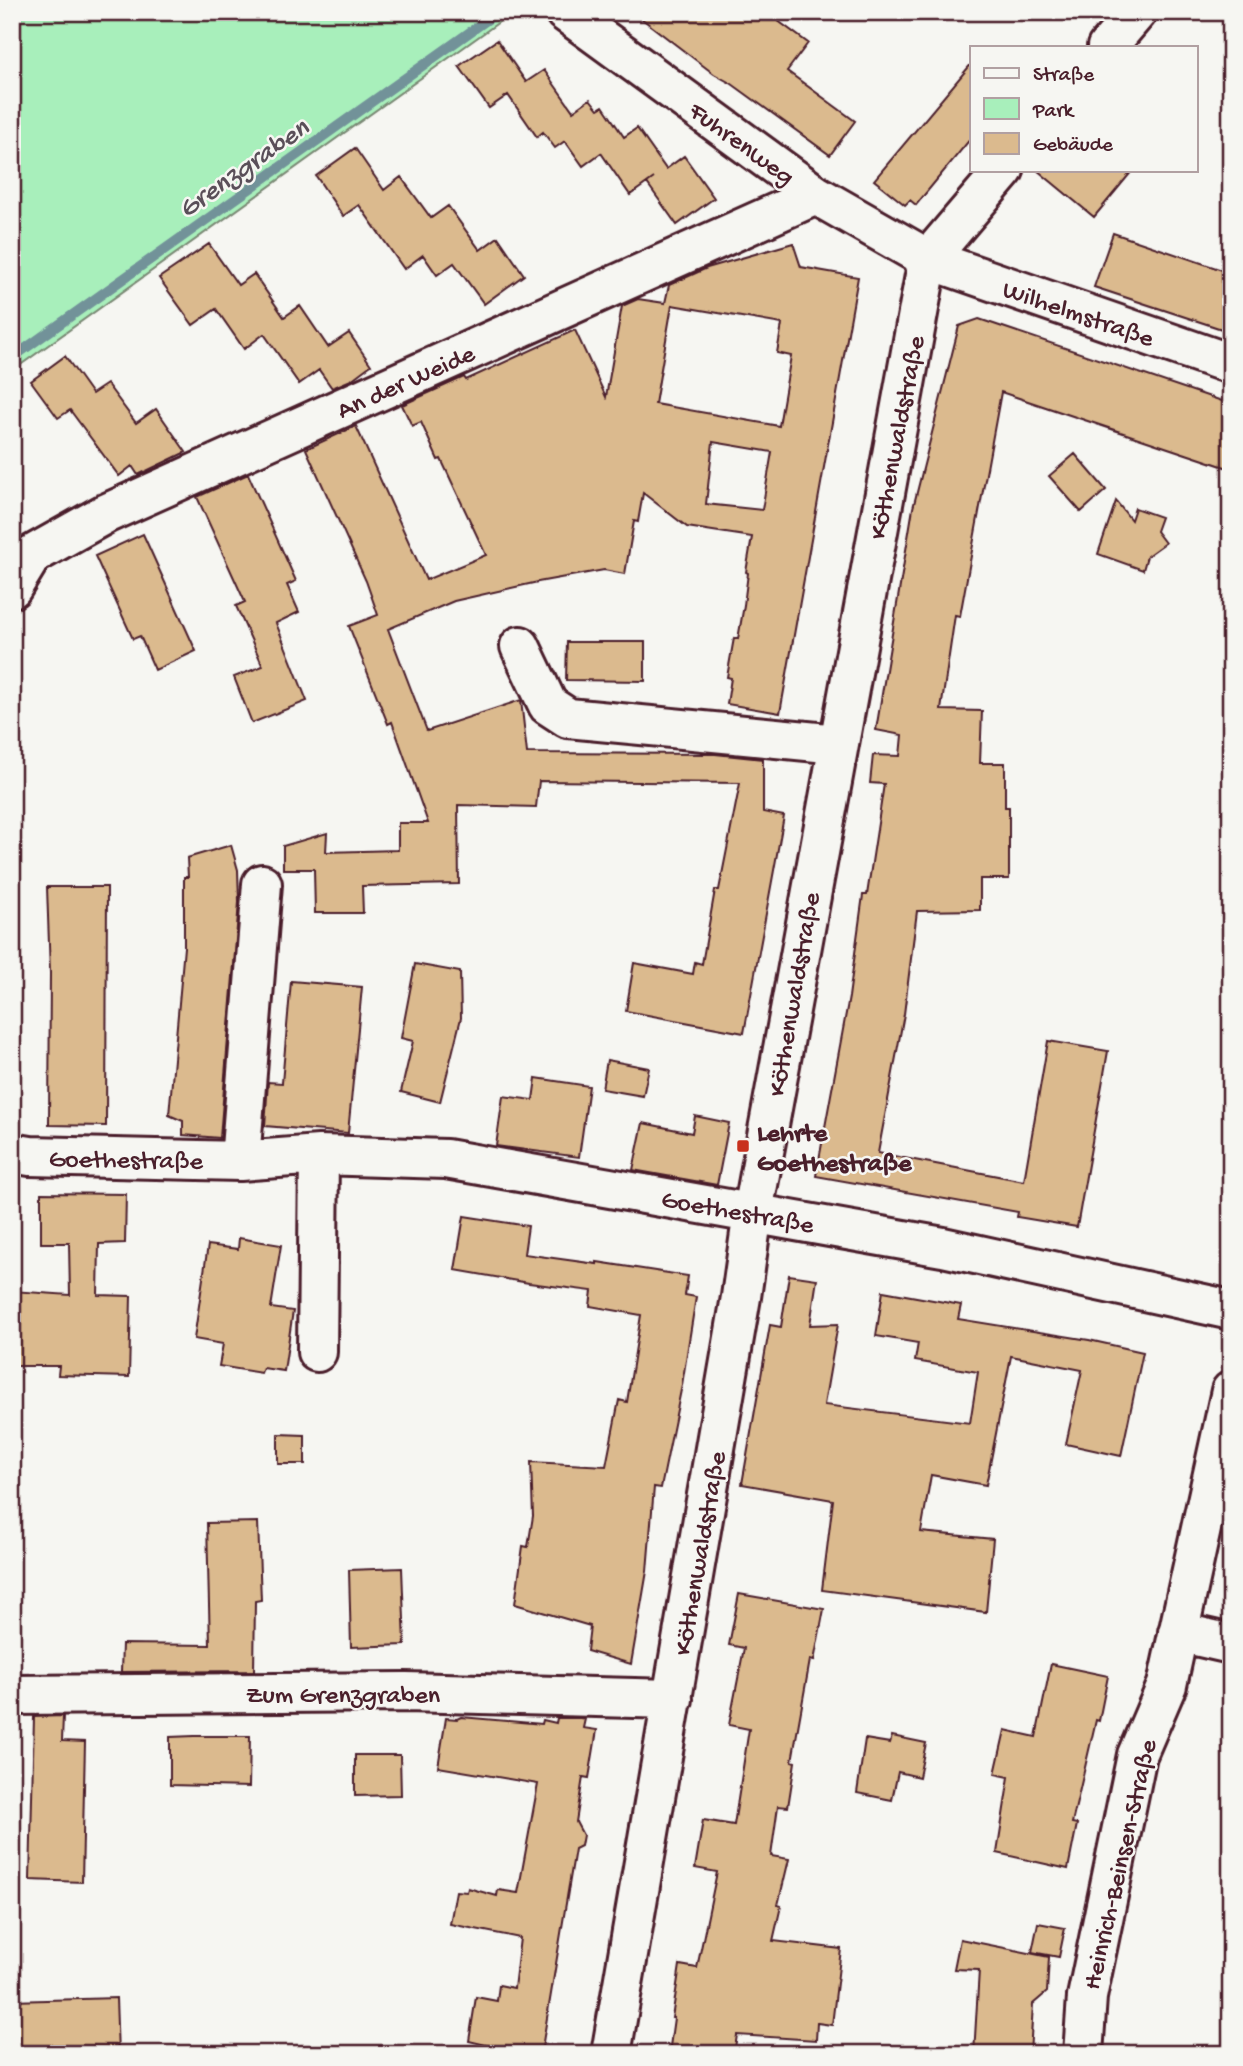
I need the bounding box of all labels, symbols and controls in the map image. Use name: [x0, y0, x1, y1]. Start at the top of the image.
legend: [970, 46, 1198, 172]
text: Straße: [1033, 64, 1095, 89]
street label: Fuhrenweg: [681, 96, 799, 194]
text: Park: [1032, 100, 1076, 125]
water label: Grenzgraben: [173, 112, 317, 227]
text: Gebäude: [1033, 134, 1114, 159]
street label: Wilhelmstraße: [998, 276, 1158, 357]
street label: Köthenwaldstraße: [864, 333, 934, 542]
street label: An der Weide: [333, 340, 481, 428]
street label: Köthenwaldstraße: [763, 890, 830, 1099]
place label: Lehrte Goethestraße: [757, 1120, 913, 1181]
marker: Lehrte Goethestraße: [735, 1138, 751, 1154]
street label: Goethestraße: [48, 1146, 204, 1179]
street label: Goethestraße: [659, 1186, 816, 1243]
street label: Köthenwaldstraße: [669, 1449, 736, 1658]
street label: Zum Grenzgraben: [246, 1682, 441, 1713]
street label: Heinrich-Beinsen-Straße: [1079, 1736, 1166, 1993]

